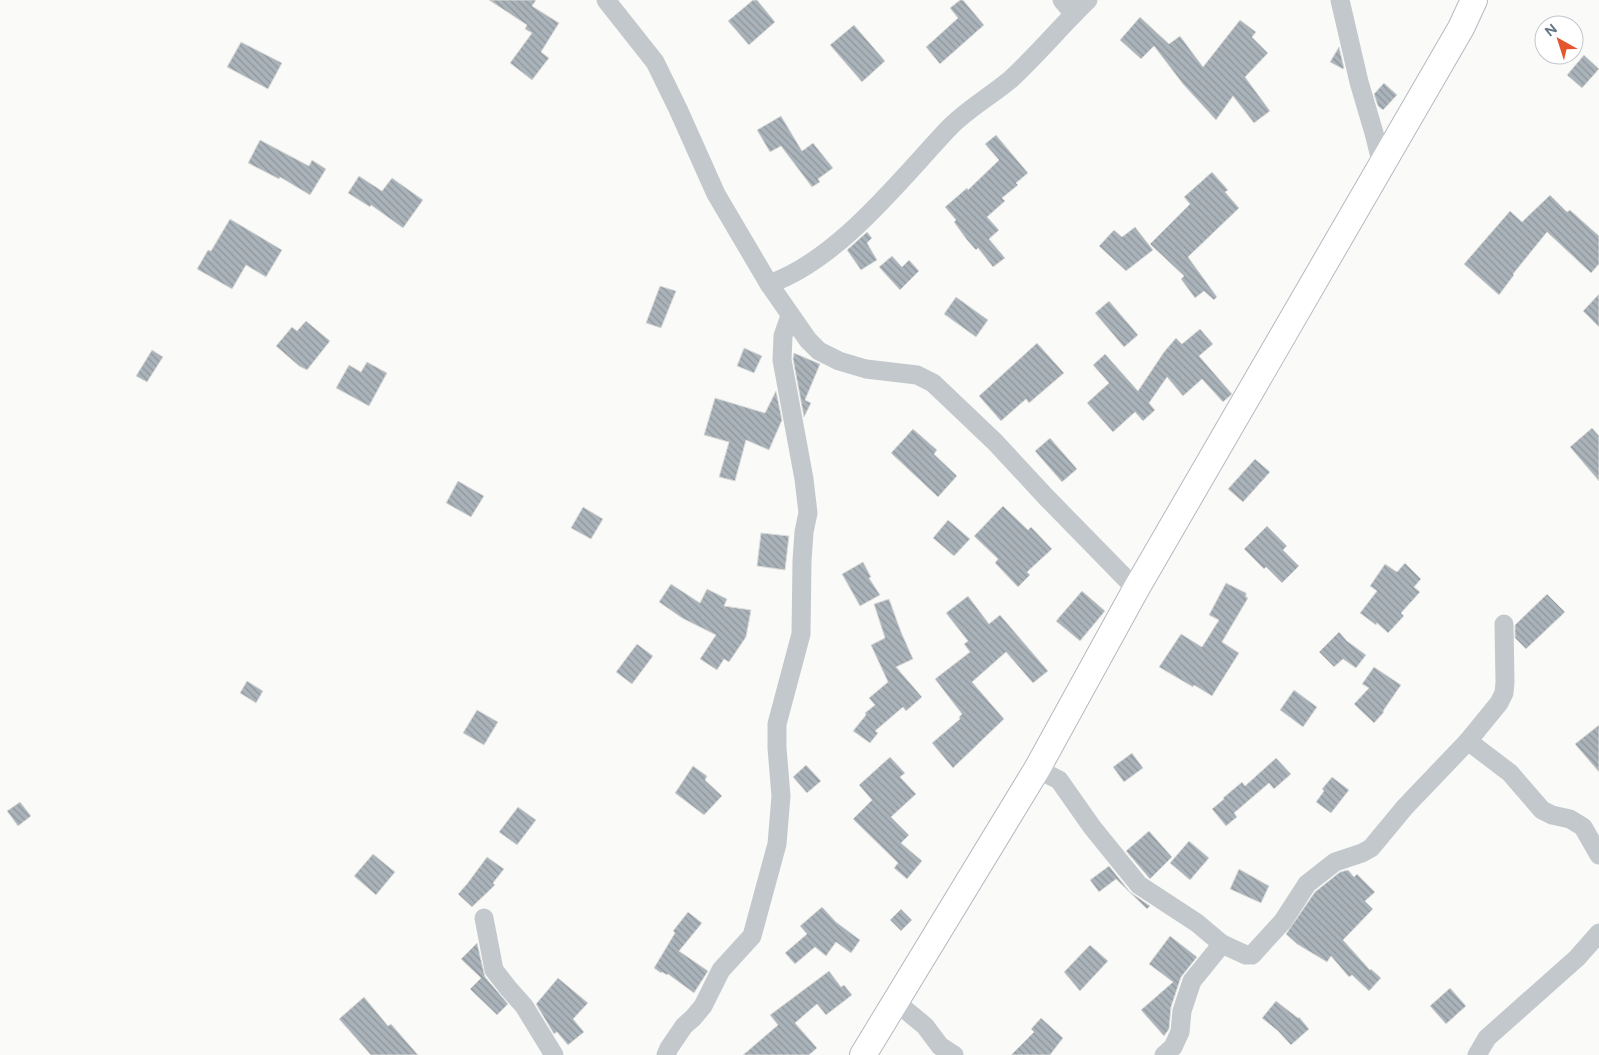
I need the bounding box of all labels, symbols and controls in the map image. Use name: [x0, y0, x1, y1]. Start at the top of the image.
north arrow: [1534, 15, 1584, 65]
text: N: [1542, 20, 1561, 40]

